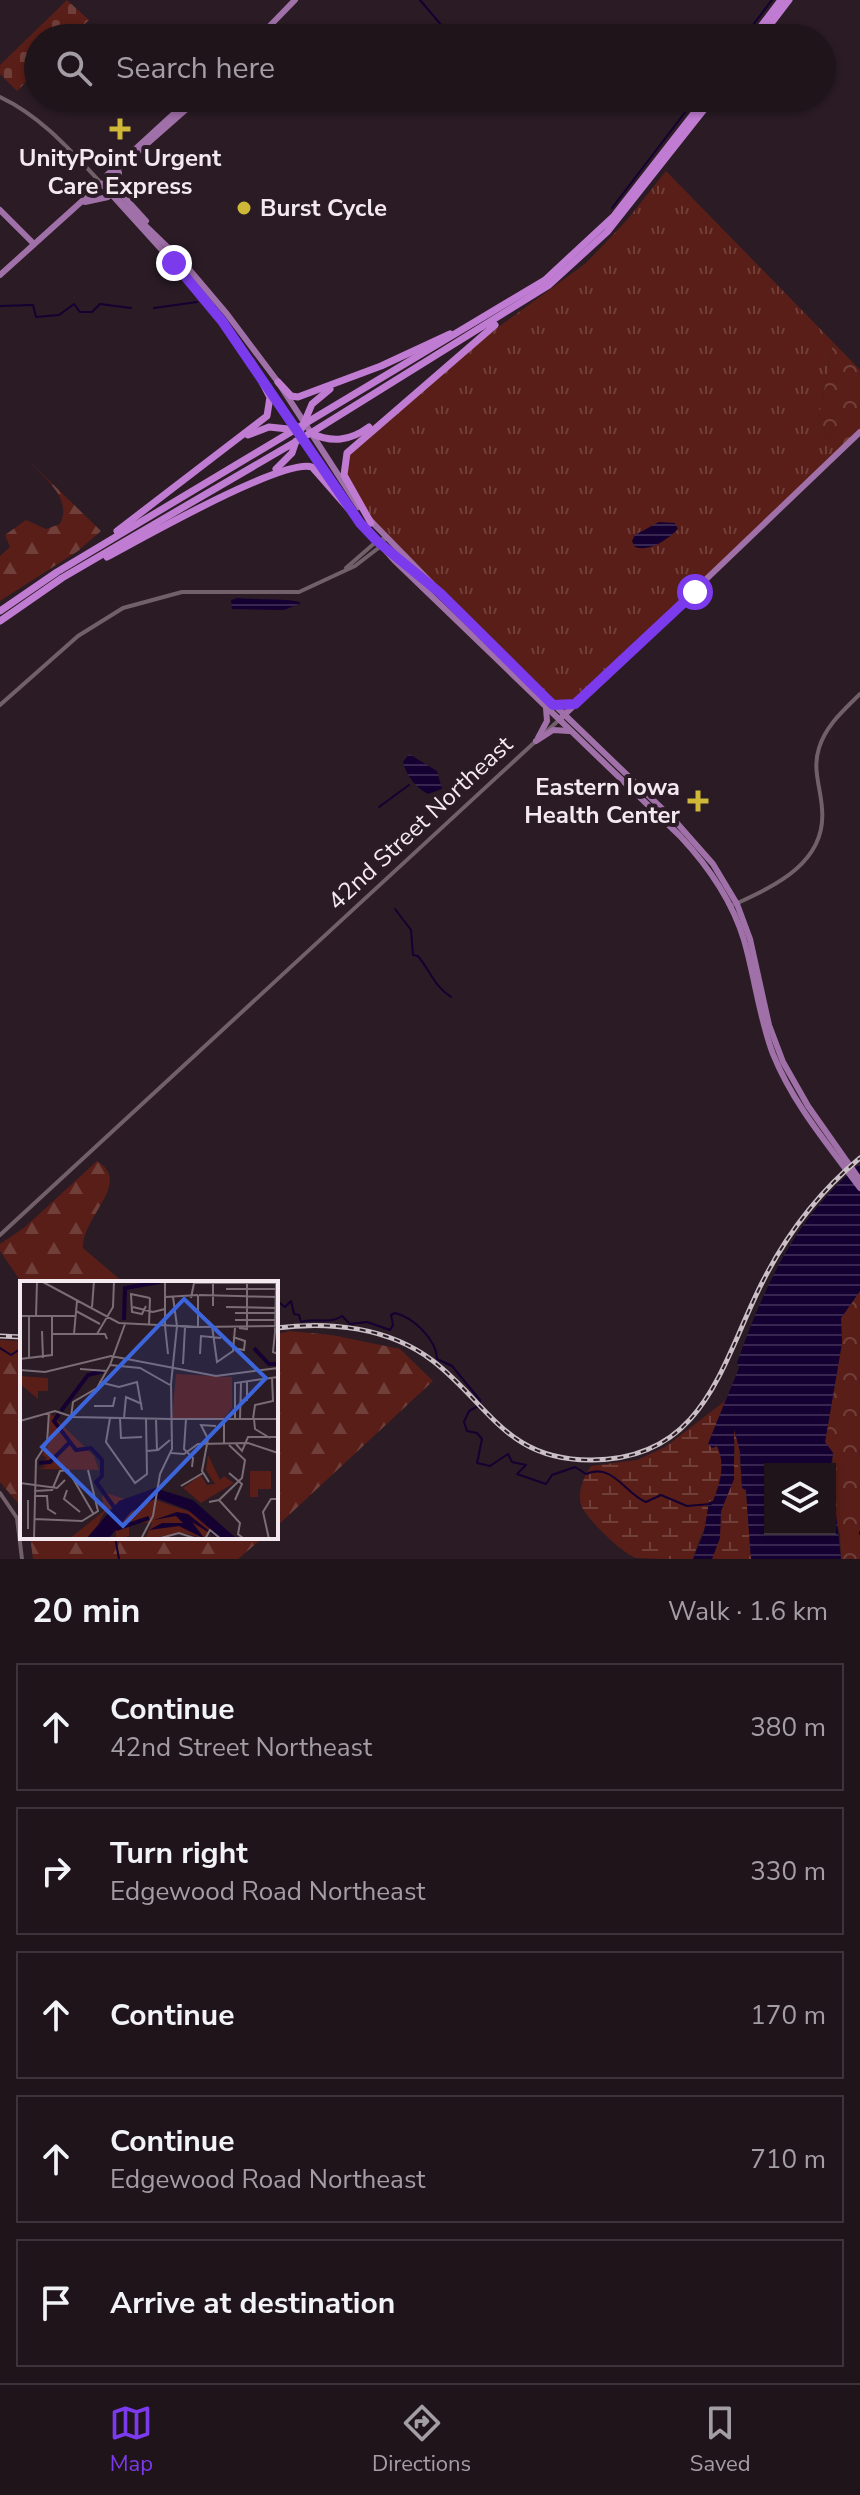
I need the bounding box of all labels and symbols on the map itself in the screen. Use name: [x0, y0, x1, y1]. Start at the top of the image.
marker: UnityPoint Urgent Care Express: [109, 118, 131, 140]
place label: UnityPoint Urgent Care Express: [19, 142, 222, 202]
place label: Burst Cycle: [260, 192, 387, 224]
marker: Burst Cycle: [235, 199, 253, 217]
route end: [156, 245, 192, 281]
route start: [677, 574, 713, 610]
street label: 42nd Street Northeast: [321, 728, 520, 917]
place label: Eastern Iowa Health Center: [524, 771, 681, 831]
marker: Eastern Iowa Health Center: [687, 790, 709, 812]
inset map: [20, 1281, 278, 1539]

